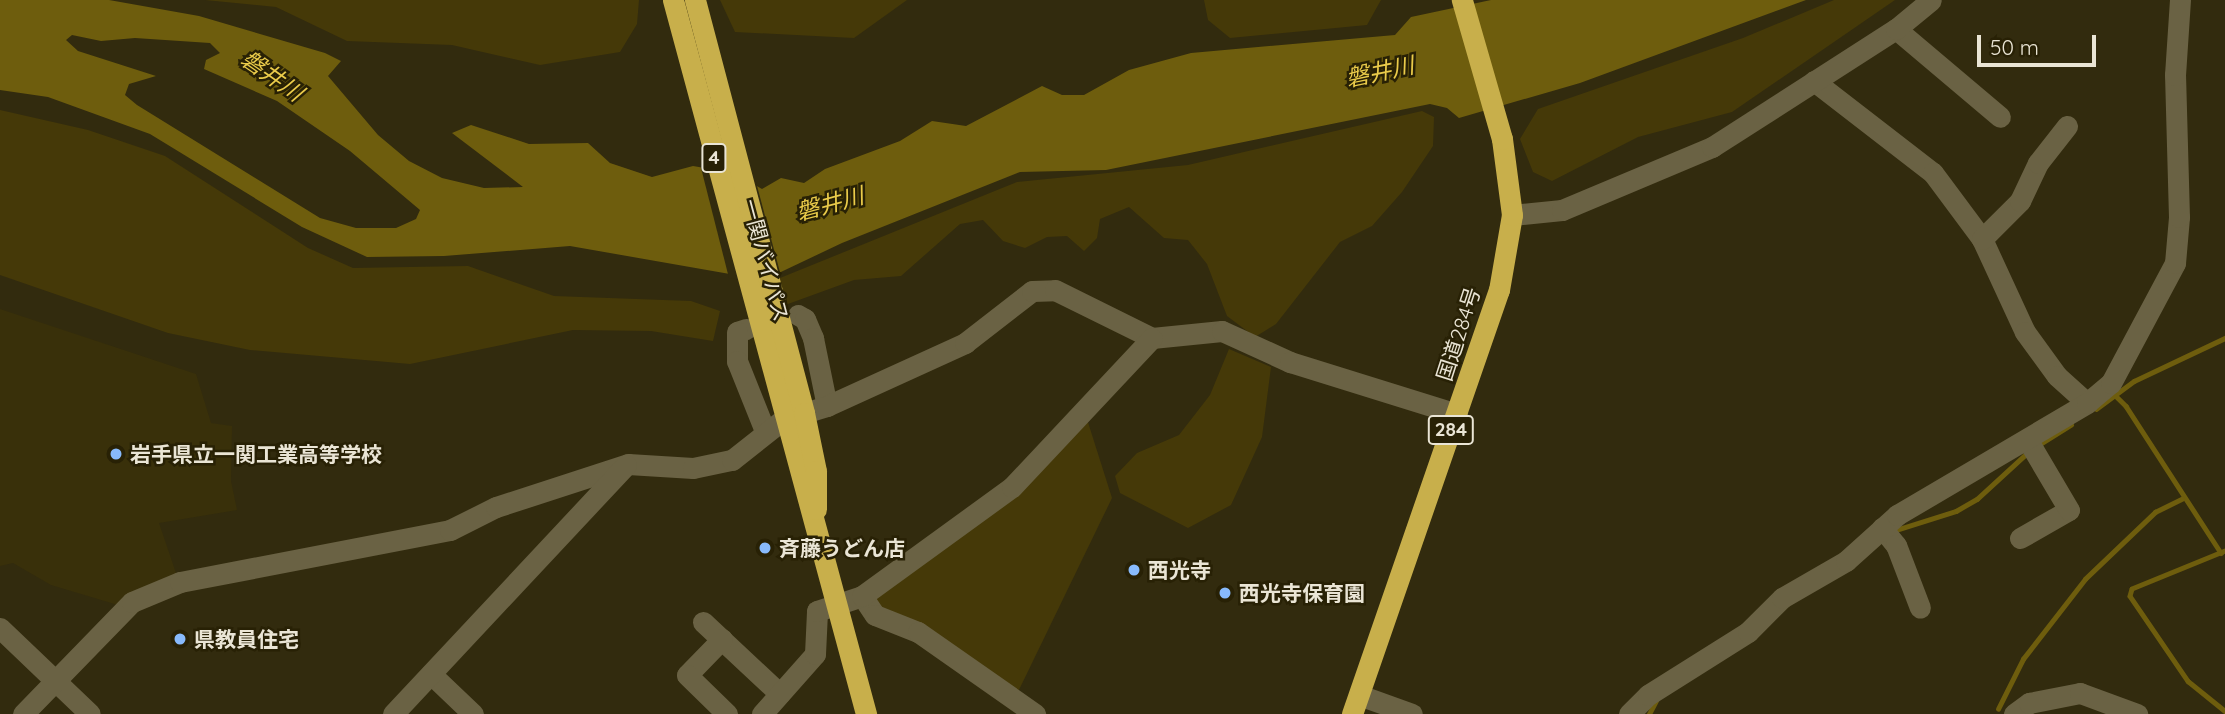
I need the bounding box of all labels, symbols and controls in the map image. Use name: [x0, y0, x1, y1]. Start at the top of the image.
scale bar: [1980, 21, 2099, 65]
text: 50 m: [1990, 34, 2039, 60]
water label: 磐井川: [236, 45, 308, 107]
water label: 磐井川: [1343, 51, 1417, 93]
road number: 4: [700, 142, 728, 174]
water label: 磐井川: [793, 182, 867, 226]
street label: 一関バイパス: [738, 196, 794, 324]
street label: 国道284号: [1431, 284, 1485, 384]
road number: 284: [1426, 414, 1476, 446]
place label: 岩手県立一関工業高等学校: [130, 441, 382, 467]
marker: 岩手県立一関工業高等学校: [108, 446, 124, 462]
place label: 斉藤うどん店: [779, 535, 905, 561]
marker: 斉藤うどん店: [757, 540, 773, 556]
place label: 西光寺: [1148, 557, 1211, 583]
marker: 西光寺: [1126, 562, 1142, 578]
place label: 西光寺保育園: [1239, 580, 1365, 606]
marker: 西光寺保育園: [1217, 585, 1233, 601]
place label: 県教員住宅: [194, 626, 299, 652]
marker: 県教員住宅: [172, 631, 188, 647]

